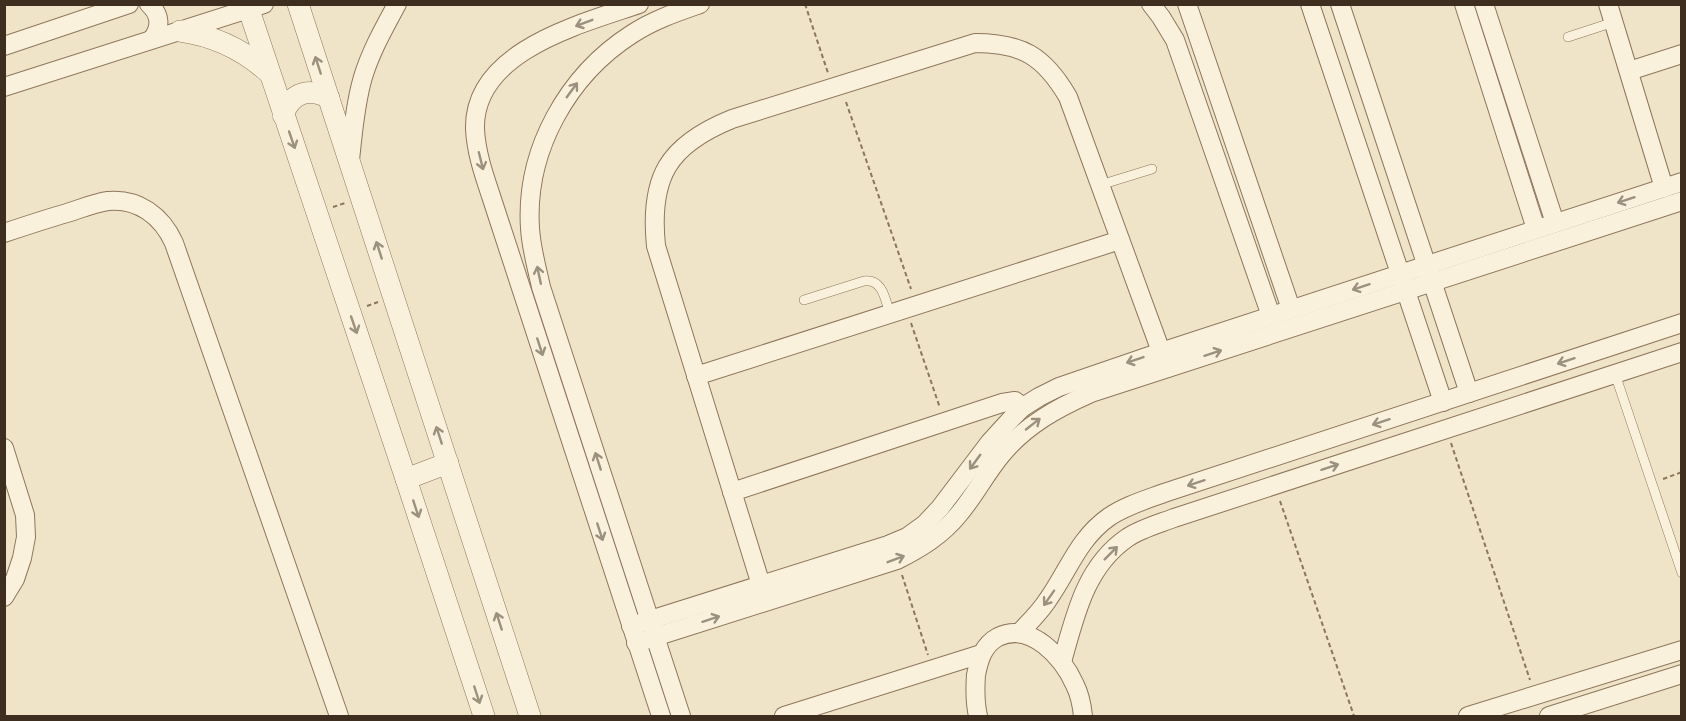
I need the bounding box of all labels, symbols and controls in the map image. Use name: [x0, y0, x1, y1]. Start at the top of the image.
one-way arrow: [575, 19, 594, 30]
one-way arrow: [311, 56, 322, 75]
one-way arrow: [565, 83, 578, 99]
one-way arrow: [287, 130, 298, 149]
one-way arrow: [475, 151, 487, 170]
one-way arrow: [1617, 195, 1636, 206]
one-way arrow: [372, 241, 383, 260]
one-way arrow: [533, 266, 544, 286]
one-way arrow: [1352, 282, 1371, 293]
one-way arrow: [349, 315, 360, 334]
one-way arrow: [535, 337, 546, 356]
one-way arrow: [1203, 347, 1222, 358]
one-way arrow: [1127, 356, 1145, 367]
one-way arrow: [1557, 356, 1576, 367]
one-way arrow: [1372, 417, 1391, 428]
one-way arrow: [1024, 418, 1040, 431]
one-way arrow: [433, 426, 444, 445]
one-way arrow: [592, 452, 603, 471]
one-way arrow: [969, 453, 981, 469]
one-way arrow: [1320, 461, 1339, 472]
one-way arrow: [1187, 478, 1206, 489]
one-way arrow: [412, 499, 423, 518]
one-way arrow: [596, 522, 607, 541]
one-way arrow: [1103, 546, 1118, 560]
one-way arrow: [887, 553, 905, 564]
one-way arrow: [1043, 589, 1055, 605]
one-way arrow: [493, 612, 504, 631]
one-way arrow: [701, 612, 720, 623]
one-way arrow: [472, 685, 483, 704]

